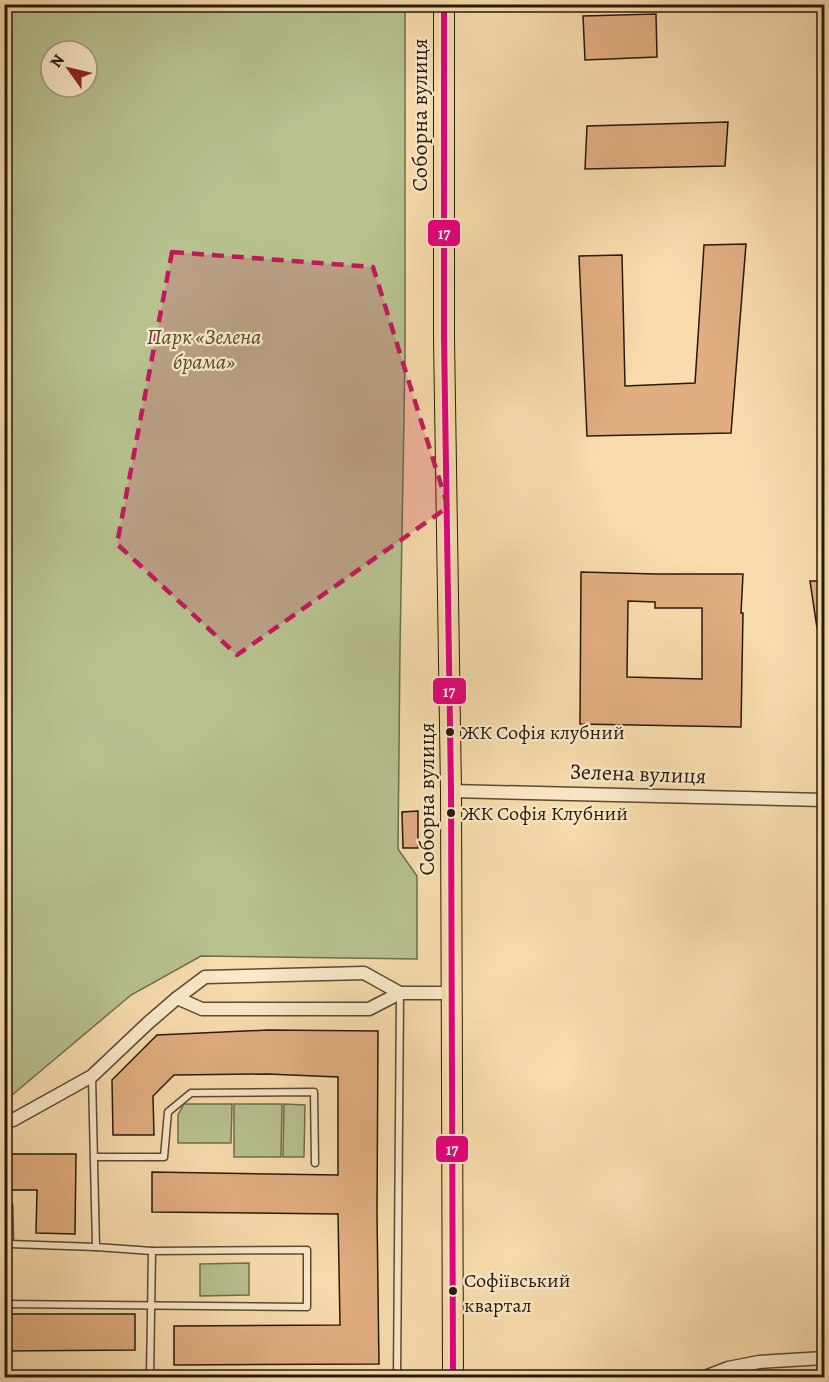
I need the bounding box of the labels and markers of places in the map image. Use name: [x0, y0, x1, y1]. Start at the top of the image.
place label: ЖК Софія клубний: [461, 719, 625, 746]
marker: ЖК Софія клубний: [444, 726, 456, 738]
place label: ЖК Софія Клубний: [462, 800, 628, 827]
marker: ЖК Софія Клубний: [445, 807, 457, 819]
place label: Софіївський квартал: [464, 1267, 570, 1319]
marker: Софіївський квартал: [447, 1285, 459, 1297]

